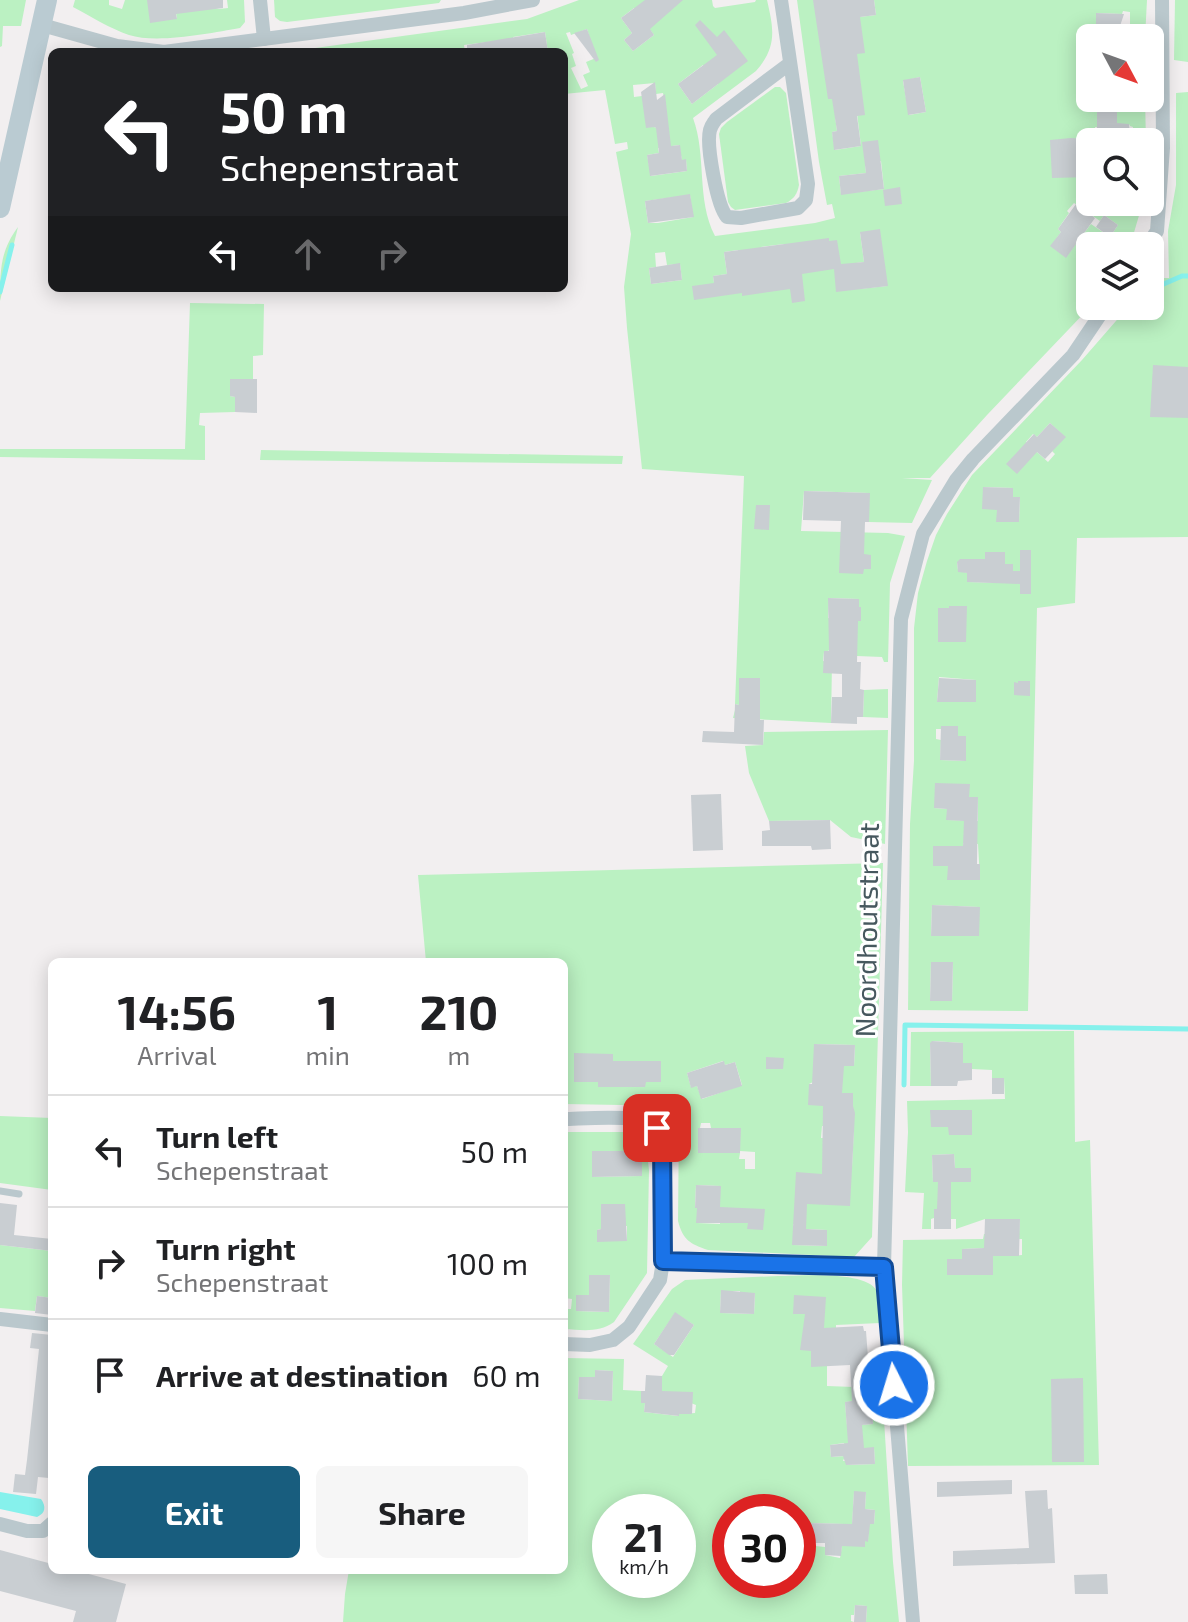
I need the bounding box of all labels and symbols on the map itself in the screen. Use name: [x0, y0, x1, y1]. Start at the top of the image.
north arrow: [1076, 24, 1164, 112]
street label: Noordhoutstraat: [847, 822, 885, 1038]
pin: [623, 1094, 691, 1162]
position arrow: [852, 1343, 936, 1427]
speed limit sign: 30: [712, 1494, 816, 1598]

